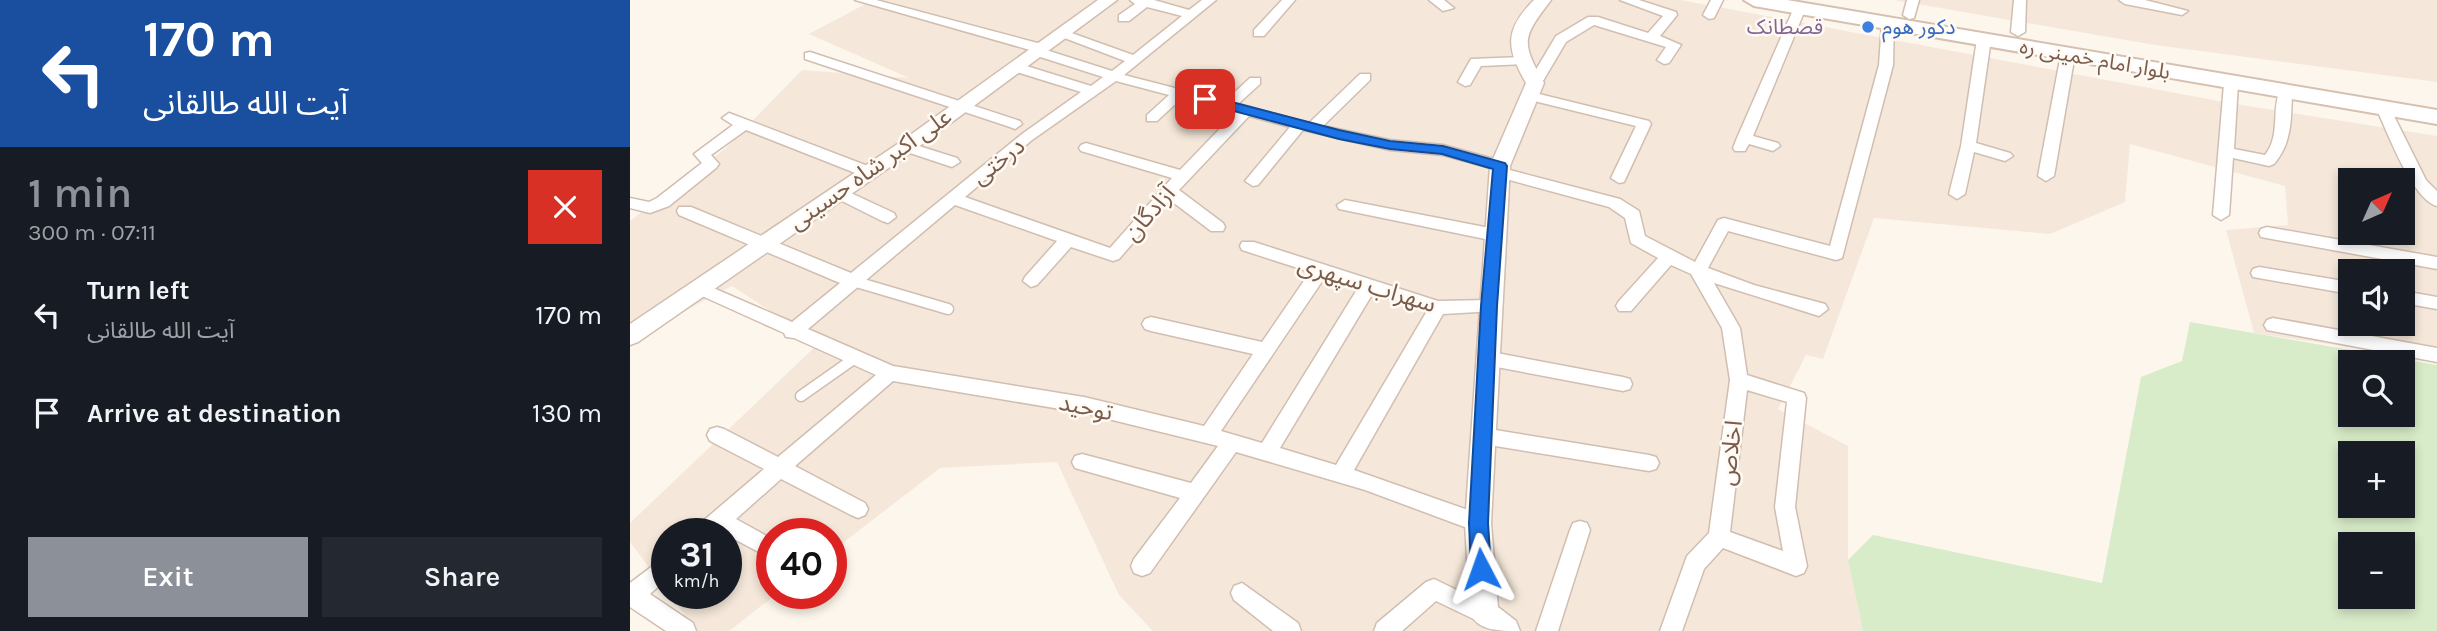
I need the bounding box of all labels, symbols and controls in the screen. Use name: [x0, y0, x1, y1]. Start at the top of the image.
text: 170 m: [143, 11, 275, 68]
district label: قصطانک: [1747, 15, 1823, 39]
place label: دکور هوم: [1882, 15, 1955, 43]
marker: دکور هوم: [1860, 19, 1876, 35]
icon: left: [28, 28, 119, 119]
street label: بلوار امام خمینی ره: [2017, 34, 2172, 88]
pin: [1175, 69, 1235, 129]
icon: arrive: [1186, 80, 1224, 118]
text: آیت الله طالقانی: [143, 85, 348, 122]
street label: علی اکبر شاه حسینی: [783, 102, 957, 236]
street label: درختی: [966, 131, 1030, 191]
text: 1 min: [28, 168, 132, 218]
north arrow: [2338, 168, 2415, 245]
map controls: [2338, 168, 2415, 609]
button: close: [528, 170, 602, 244]
street label: آزادگان: [1117, 179, 1181, 246]
text: 300 m · 07:11: [28, 219, 156, 246]
street label: سهراب سپهری: [1294, 250, 1439, 319]
button: sound: [2338, 259, 2415, 336]
text: Turn left: [87, 275, 189, 306]
icon: left: [28, 296, 66, 334]
text: 170 m: [535, 300, 602, 331]
text: آیت الله طالقانی: [87, 317, 234, 344]
button: search: [2338, 350, 2415, 427]
street label: توحید: [1056, 388, 1116, 426]
icon: arrive: [28, 394, 66, 432]
text: Arrive at destination: [87, 398, 341, 429]
text: 130 m: [532, 398, 602, 429]
street label: اخلاص: [1712, 419, 1748, 487]
button: +: [2338, 441, 2415, 518]
speed limit sign: 40: [756, 518, 847, 609]
position arrow: [1444, 532, 1518, 606]
button: −: [2338, 532, 2415, 609]
text: 31: [679, 534, 714, 575]
button: Exit: [28, 537, 308, 617]
button: Share: [322, 537, 602, 617]
text: km/h: [674, 570, 719, 592]

